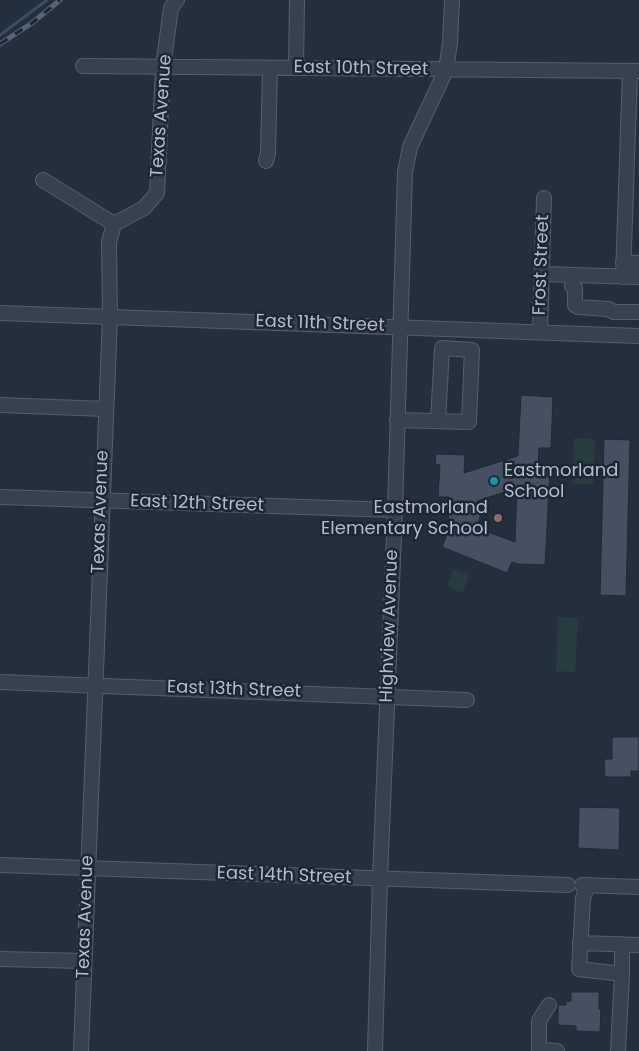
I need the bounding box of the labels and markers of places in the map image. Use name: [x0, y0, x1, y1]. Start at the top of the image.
place label: Eastmorland School: [504, 460, 618, 502]
marker: Eastmorland School: [488, 475, 500, 487]
place label: Eastmorland Elementary School: [321, 497, 488, 540]
marker: Eastmorland Elementary School: [492, 512, 504, 524]

